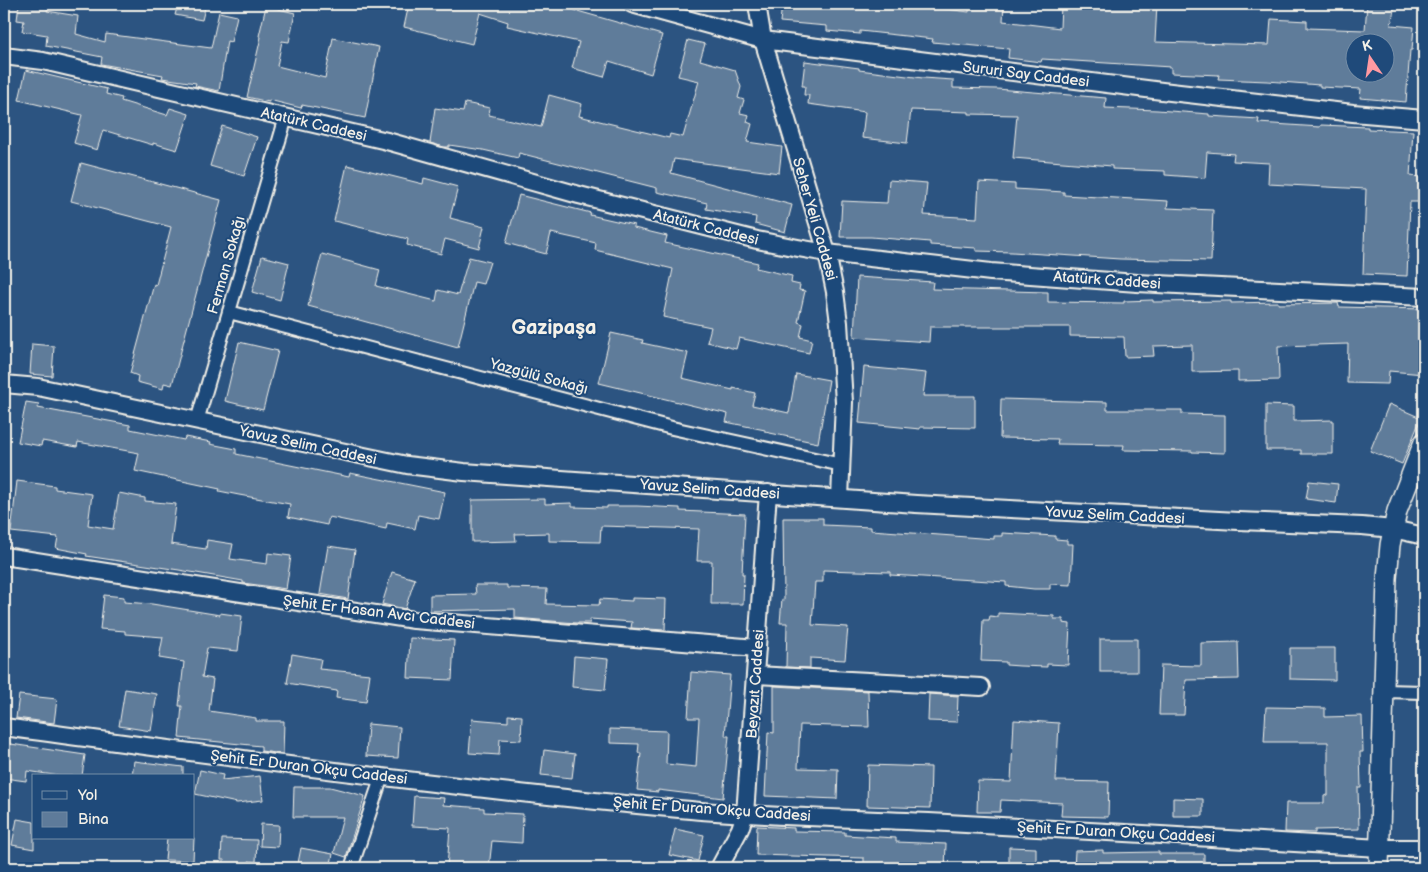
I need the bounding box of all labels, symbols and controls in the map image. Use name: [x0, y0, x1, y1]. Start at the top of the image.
north arrow: [1346, 32, 1396, 82]
text: K: [1361, 36, 1374, 55]
street label: Sururi Say Caddesi: [962, 57, 1090, 92]
street label: Atatürk Caddesi: [259, 103, 369, 146]
street label: Seher Yeli Caddesi: [788, 155, 841, 283]
street label: Atatürk Caddesi: [651, 205, 760, 250]
street label: Ferman Sokağı: [203, 214, 250, 316]
street label: Atatürk Caddesi: [1053, 267, 1161, 294]
district label: Gazipaşa: [511, 316, 597, 340]
street label: Yazgülü Sokağı: [487, 354, 590, 399]
street label: Yavuz Selim Caddesi: [237, 421, 378, 469]
street label: Yavuz Selim Caddesi: [639, 475, 780, 504]
street label: Yavuz Selim Caddesi: [1044, 502, 1185, 529]
street label: Şehit Er Hasan Avcı Caddesi: [282, 591, 476, 634]
street label: Beyazıt Caddesi: [742, 629, 769, 739]
street label: Şehit Er Duran Okçu Caddesi: [209, 746, 408, 789]
legend: [32, 774, 195, 840]
text: Yol: [77, 786, 97, 805]
street label: Şehit Er Duran Okçu Caddesi: [612, 793, 812, 826]
text: Bina: [78, 810, 109, 829]
street label: Şehit Er Duran Okçu Caddesi: [1016, 818, 1215, 847]

